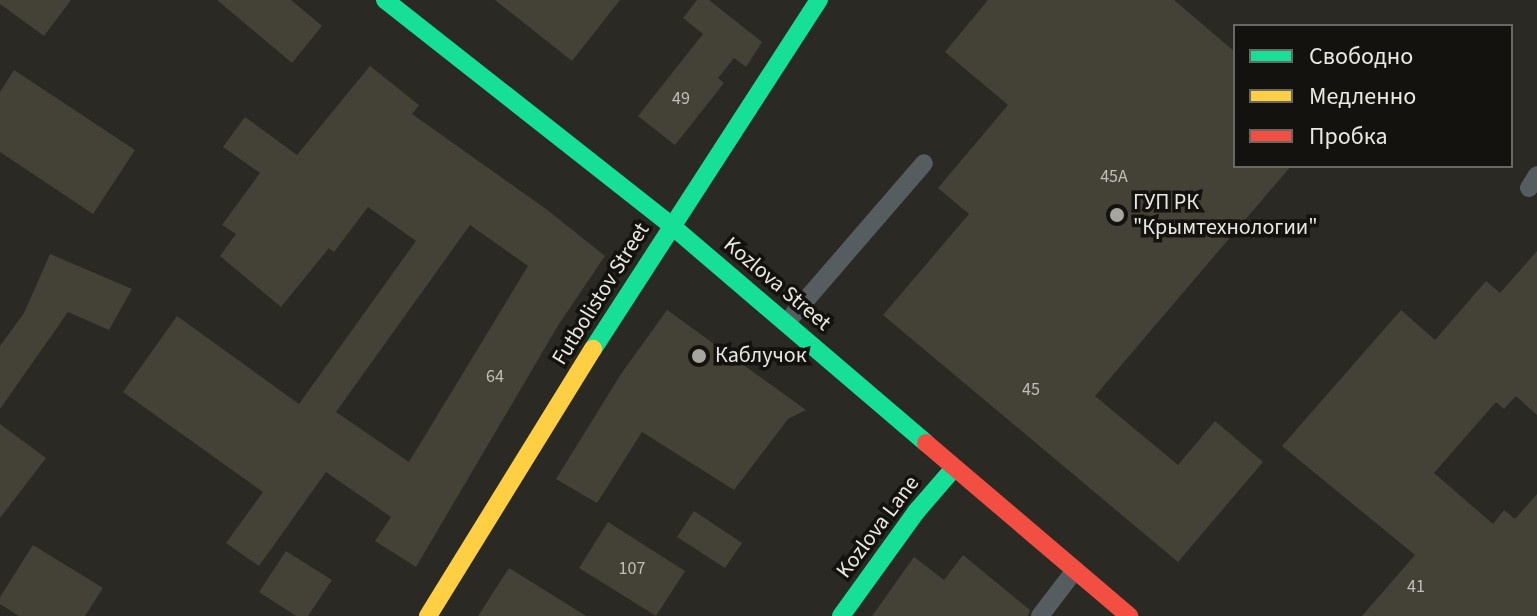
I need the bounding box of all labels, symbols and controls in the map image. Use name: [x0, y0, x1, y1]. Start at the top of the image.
legend: [1233, 24, 1513, 168]
text: Свободно: [1309, 39, 1413, 74]
text: Медленно: [1309, 79, 1416, 114]
house number: 49: [672, 88, 690, 110]
text: Пробка: [1309, 119, 1388, 154]
house number: 45А: [1100, 166, 1128, 188]
place label: ГУП РК "Крымтехнологии": [1133, 189, 1318, 240]
marker: ГУП РК "Крымтехнологии": [1108, 206, 1126, 224]
street label: Futbolistov Street: [547, 218, 655, 370]
street label: Kozlova Street: [718, 232, 836, 336]
place label: Каблучок: [715, 343, 807, 369]
marker: Каблучок: [690, 347, 708, 365]
house number: 64: [486, 366, 504, 388]
house number: 45: [1022, 379, 1040, 401]
street label: Kozlova Lane: [831, 471, 925, 583]
house number: 107: [619, 558, 645, 580]
house number: 41: [1407, 576, 1425, 598]

